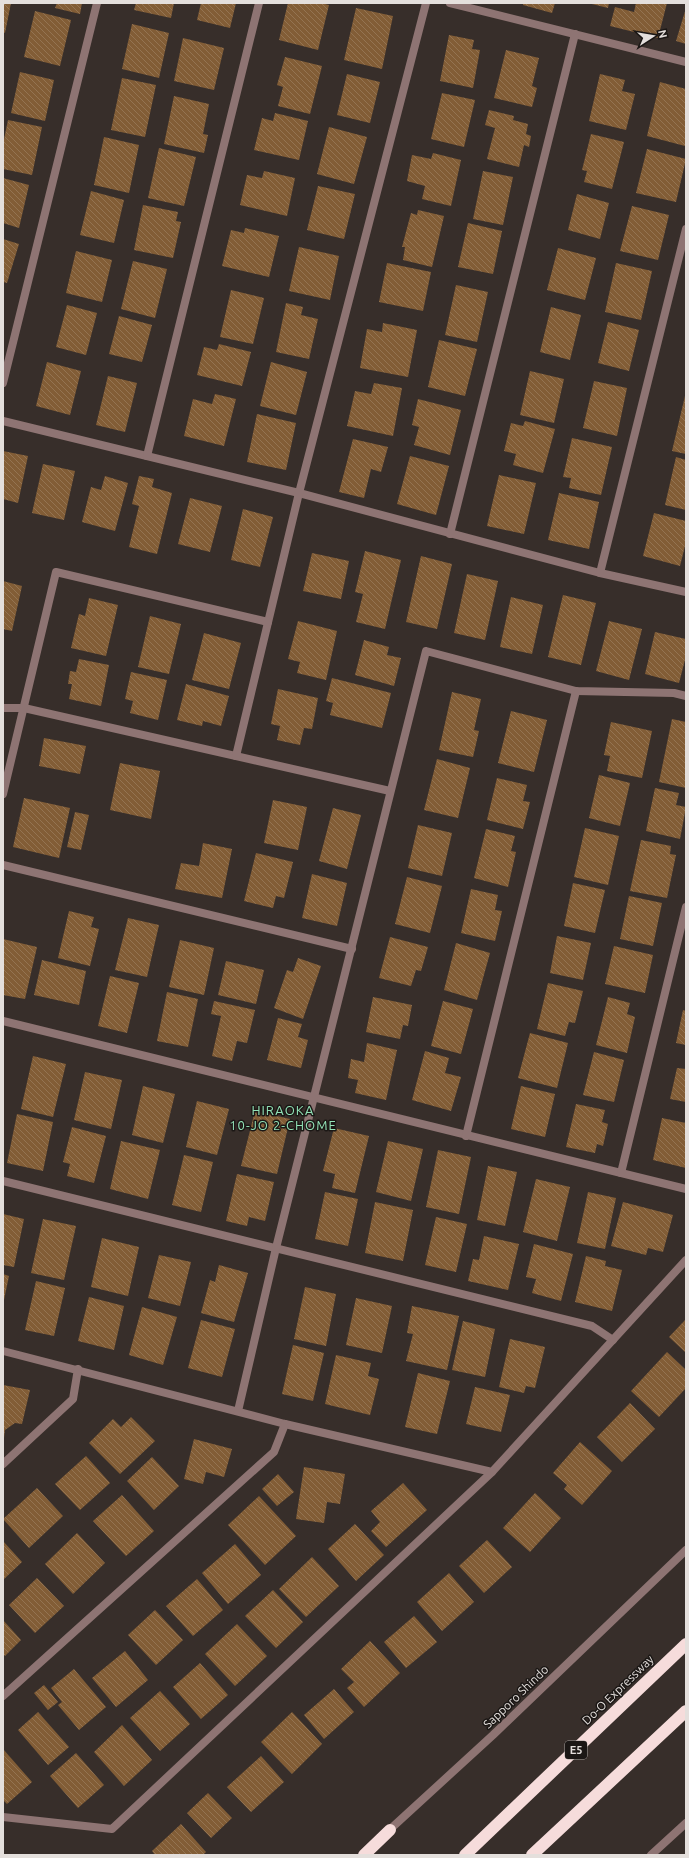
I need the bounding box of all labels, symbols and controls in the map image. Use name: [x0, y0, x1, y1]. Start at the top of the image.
north arrow: [633, 16, 673, 56]
text: N: [656, 29, 670, 39]
district label: HIRAOKA 10-JO 2-CHOME: [229, 1103, 337, 1132]
street label: Do-O Expressway: [579, 1652, 656, 1727]
street label: Sapporo Shindo: [481, 1663, 551, 1731]
road number: E5: [565, 1741, 587, 1759]

